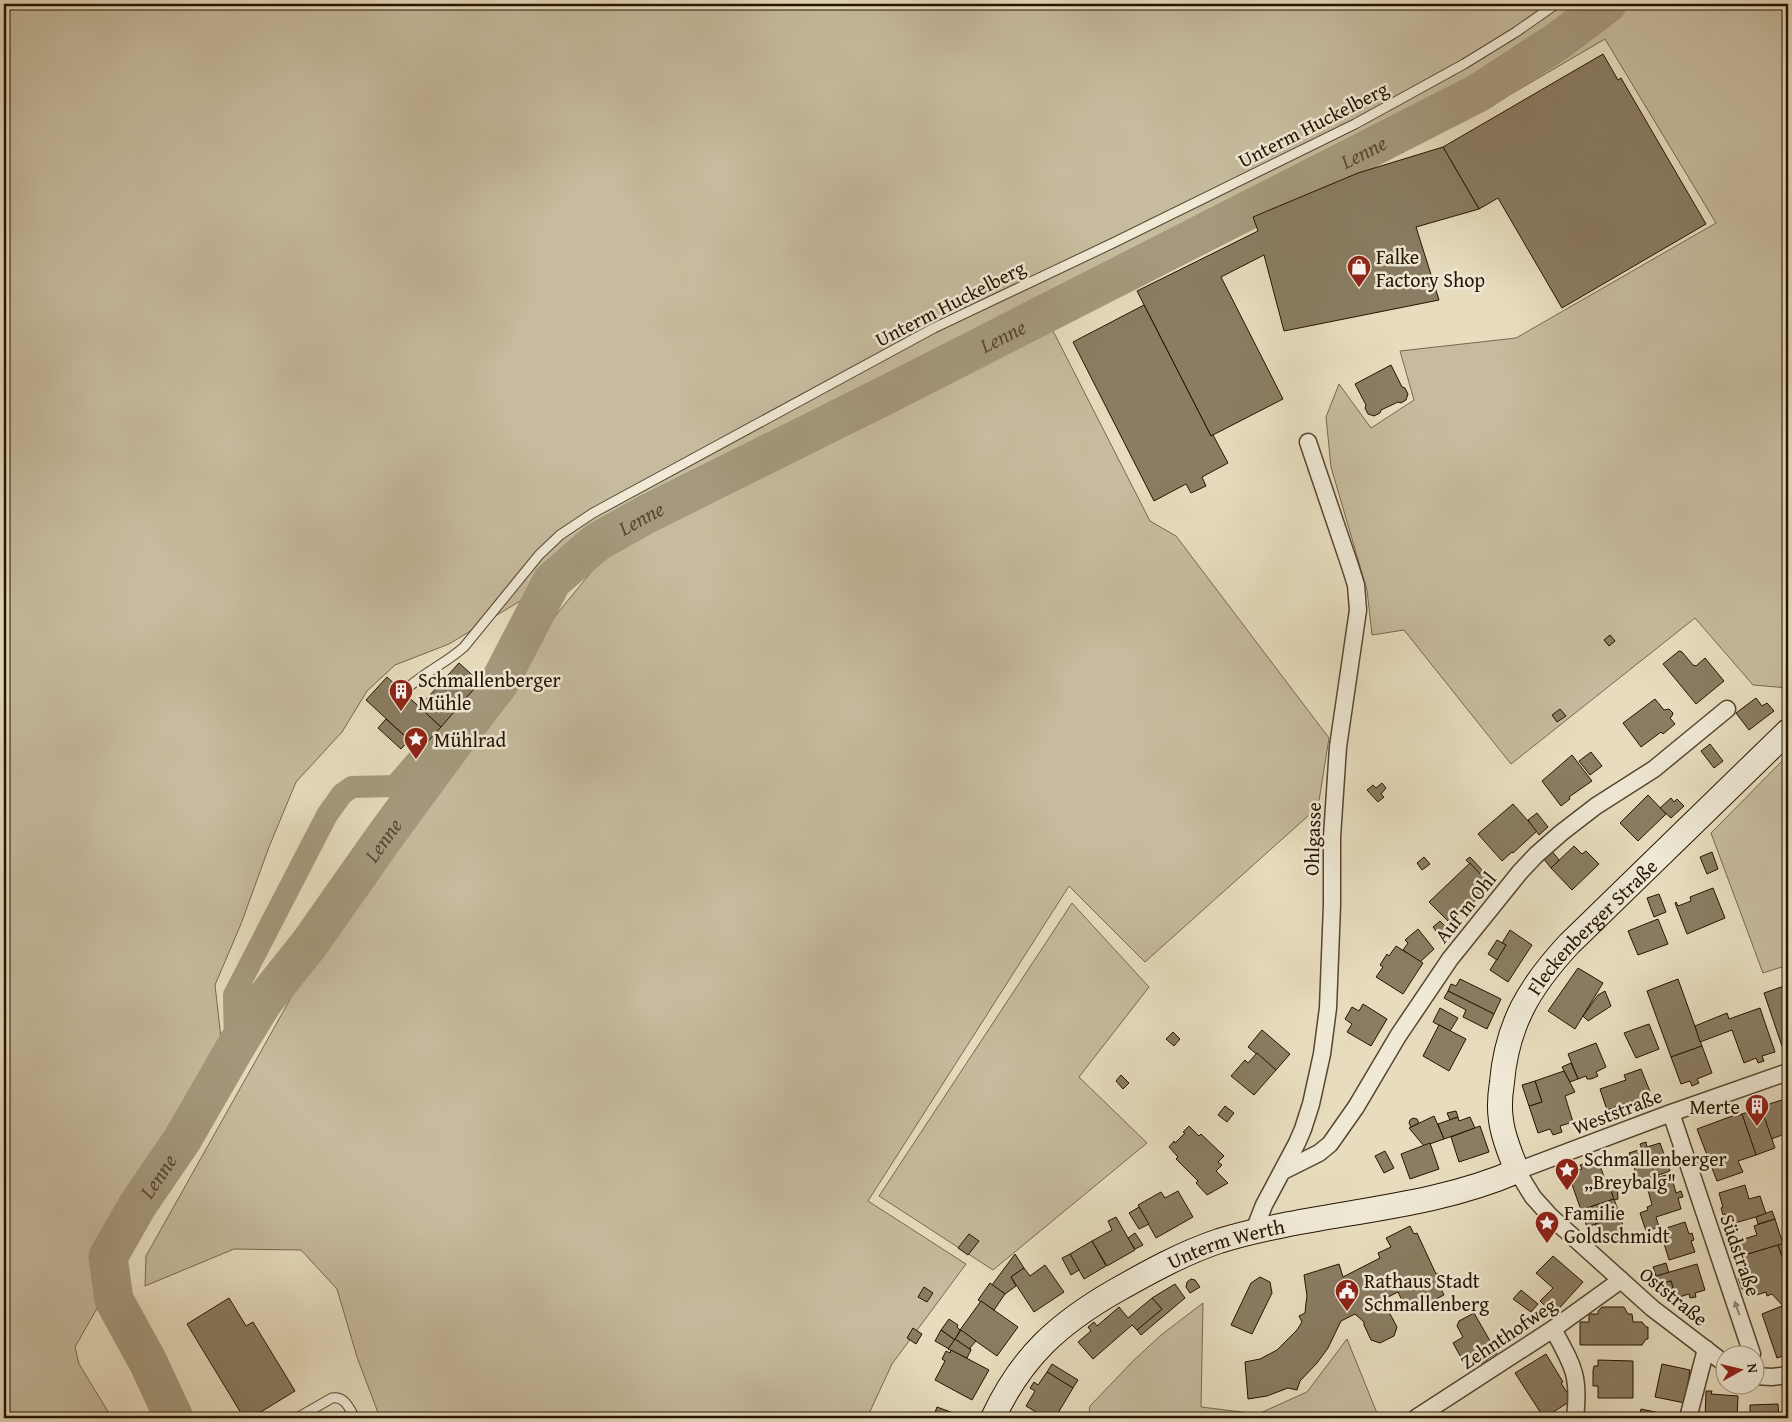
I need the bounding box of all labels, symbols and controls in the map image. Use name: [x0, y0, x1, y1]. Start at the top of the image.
street label: Unterm Huckelberg: [1233, 74, 1393, 174]
water label: Lenne: [1334, 127, 1392, 177]
place label: Falke Factory Shop: [1376, 242, 1485, 294]
street label: Unterm Huckelberg: [870, 253, 1030, 353]
shop icon: Falke Factory Shop: [1346, 254, 1372, 288]
water label: Lenne: [973, 311, 1031, 361]
water label: Lenne: [611, 493, 669, 543]
place label: Schmallenberger Mühle: [418, 665, 561, 717]
building icon: Schmallenberger Mühle: [388, 678, 414, 712]
place label: Mühlrad: [434, 725, 507, 754]
place icon: Mühlrad: [403, 726, 429, 760]
street label: Ohlgasse: [1296, 802, 1328, 876]
water label: Lenne: [355, 811, 409, 869]
street label: Fleckenberger Straße: [1519, 852, 1663, 1000]
street label: Auf'm Ohl: [1427, 865, 1503, 949]
street label: Weststraße: [1568, 1081, 1666, 1141]
place label: Merte: [1690, 1092, 1740, 1121]
building icon: Merte: [1744, 1093, 1770, 1127]
place label: Schmallenberger „Breybalg": [1584, 1144, 1727, 1196]
water label: Lenne: [131, 1147, 184, 1205]
place icon: Schmallenberger „Breybalg": [1554, 1157, 1580, 1191]
place label: Familie Goldschmidt: [1564, 1198, 1670, 1250]
place icon: Familie Goldschmidt: [1534, 1210, 1560, 1244]
street label: Südstraße: [1713, 1210, 1769, 1300]
street label: Unterm Werth: [1162, 1211, 1287, 1275]
street label: Oststraße: [1633, 1259, 1715, 1333]
place label: Rathaus Stadt Schmallenberg: [1364, 1266, 1489, 1318]
public building icon: Rathaus Stadt Schmallenberg: [1334, 1278, 1360, 1312]
street label: Zehnthofweg: [1454, 1290, 1562, 1376]
one-way arrow: [1732, 1301, 1740, 1316]
north arrow: [1714, 1344, 1764, 1394]
text: N: [1742, 1362, 1764, 1375]

